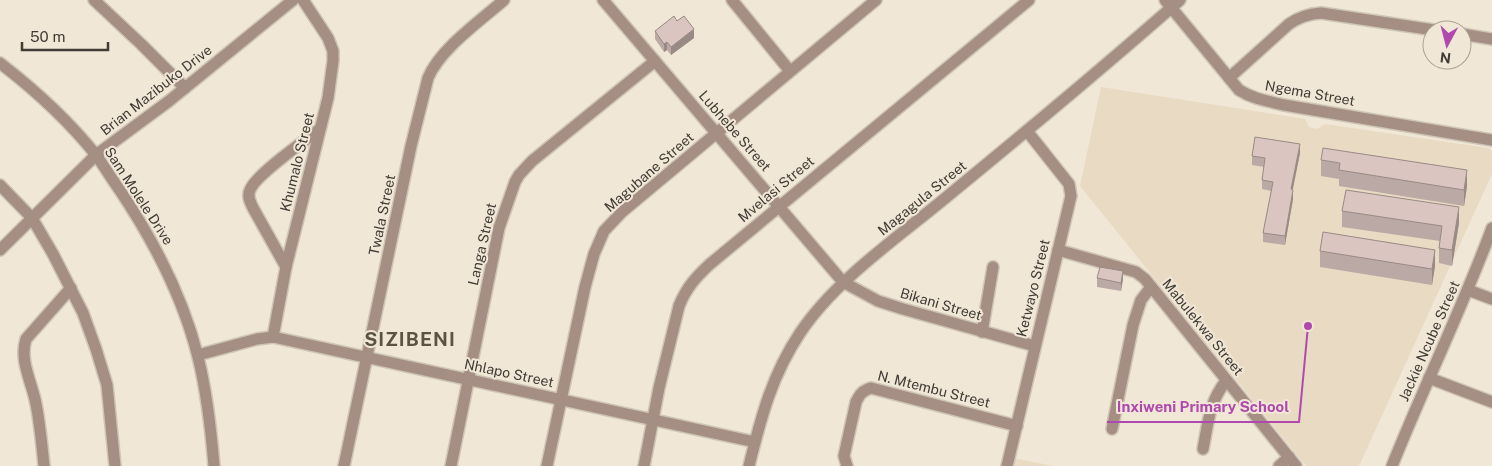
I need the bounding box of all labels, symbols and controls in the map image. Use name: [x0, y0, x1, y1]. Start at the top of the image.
scale bar: [22, 20, 109, 52]
north arrow: [1422, 20, 1472, 70]
text: 50 m: [30, 28, 65, 45]
street label: Brian Mazibuko Drive: [97, 42, 215, 138]
text: N: [1439, 49, 1452, 67]
street label: Ngema Street: [1264, 77, 1356, 109]
street label: Lubhebe Street: [696, 88, 774, 174]
street label: Khumalo Street: [277, 111, 317, 213]
street label: Magubane Street: [601, 129, 697, 215]
street label: Sam Molele Drive: [101, 144, 177, 248]
street label: Mvelasi Street: [735, 153, 817, 225]
street label: Magagula Street: [875, 157, 969, 239]
street label: Twala Street: [366, 173, 398, 257]
street label: Langa Street: [465, 201, 499, 287]
street label: Ketwayo Street: [1013, 238, 1053, 338]
street label: Mabulekwa Street: [1159, 276, 1247, 378]
street label: Jackie Ncube Street: [1395, 278, 1463, 404]
street label: Bikani Street: [898, 285, 984, 323]
district label: SIZIBENI: [364, 328, 456, 350]
street label: Nhlapo Street: [463, 356, 555, 390]
street label: N. Mtembu Street: [876, 367, 992, 411]
callout: Inxiweni Primary School: [1107, 392, 1299, 422]
text: Inxiweni Primary School: [1117, 398, 1289, 415]

